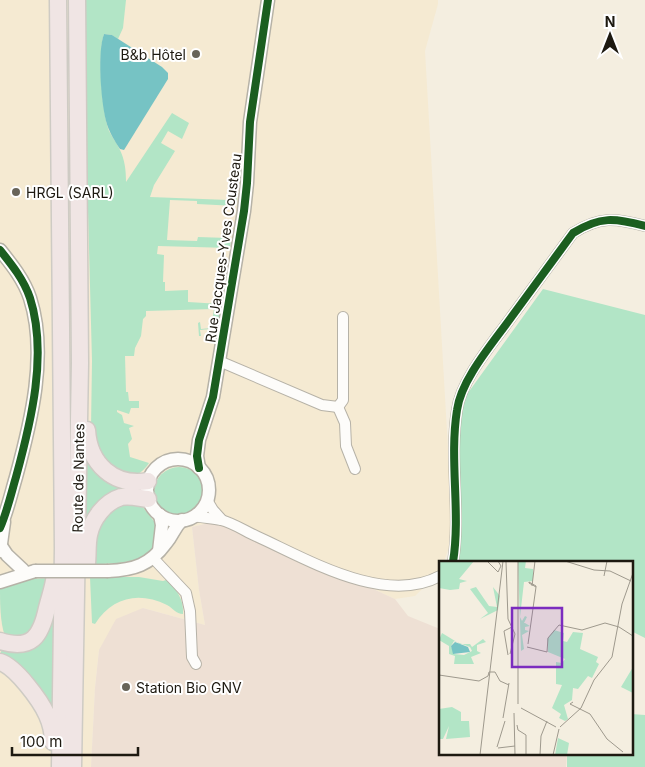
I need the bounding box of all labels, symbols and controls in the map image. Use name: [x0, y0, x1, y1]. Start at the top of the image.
north arrow: [585, 10, 635, 60]
text: N: [605, 13, 615, 30]
place label: B&b Hôtel: [121, 46, 186, 63]
marker: B&b Hôtel: [190, 48, 202, 60]
street label: Rue Jacques-Yves Cousteau: [201, 152, 245, 344]
place label: HRGL (SARL): [26, 184, 114, 201]
marker: HRGL (SARL): [10, 186, 22, 198]
street label: Route de Nantes: [69, 423, 87, 533]
inset map: [439, 561, 632, 754]
place label: Station Bio GNV: [136, 679, 242, 696]
marker: Station Bio GNV: [120, 681, 132, 693]
scale bar: [12, 724, 139, 756]
text: 100 m: [20, 732, 62, 751]

